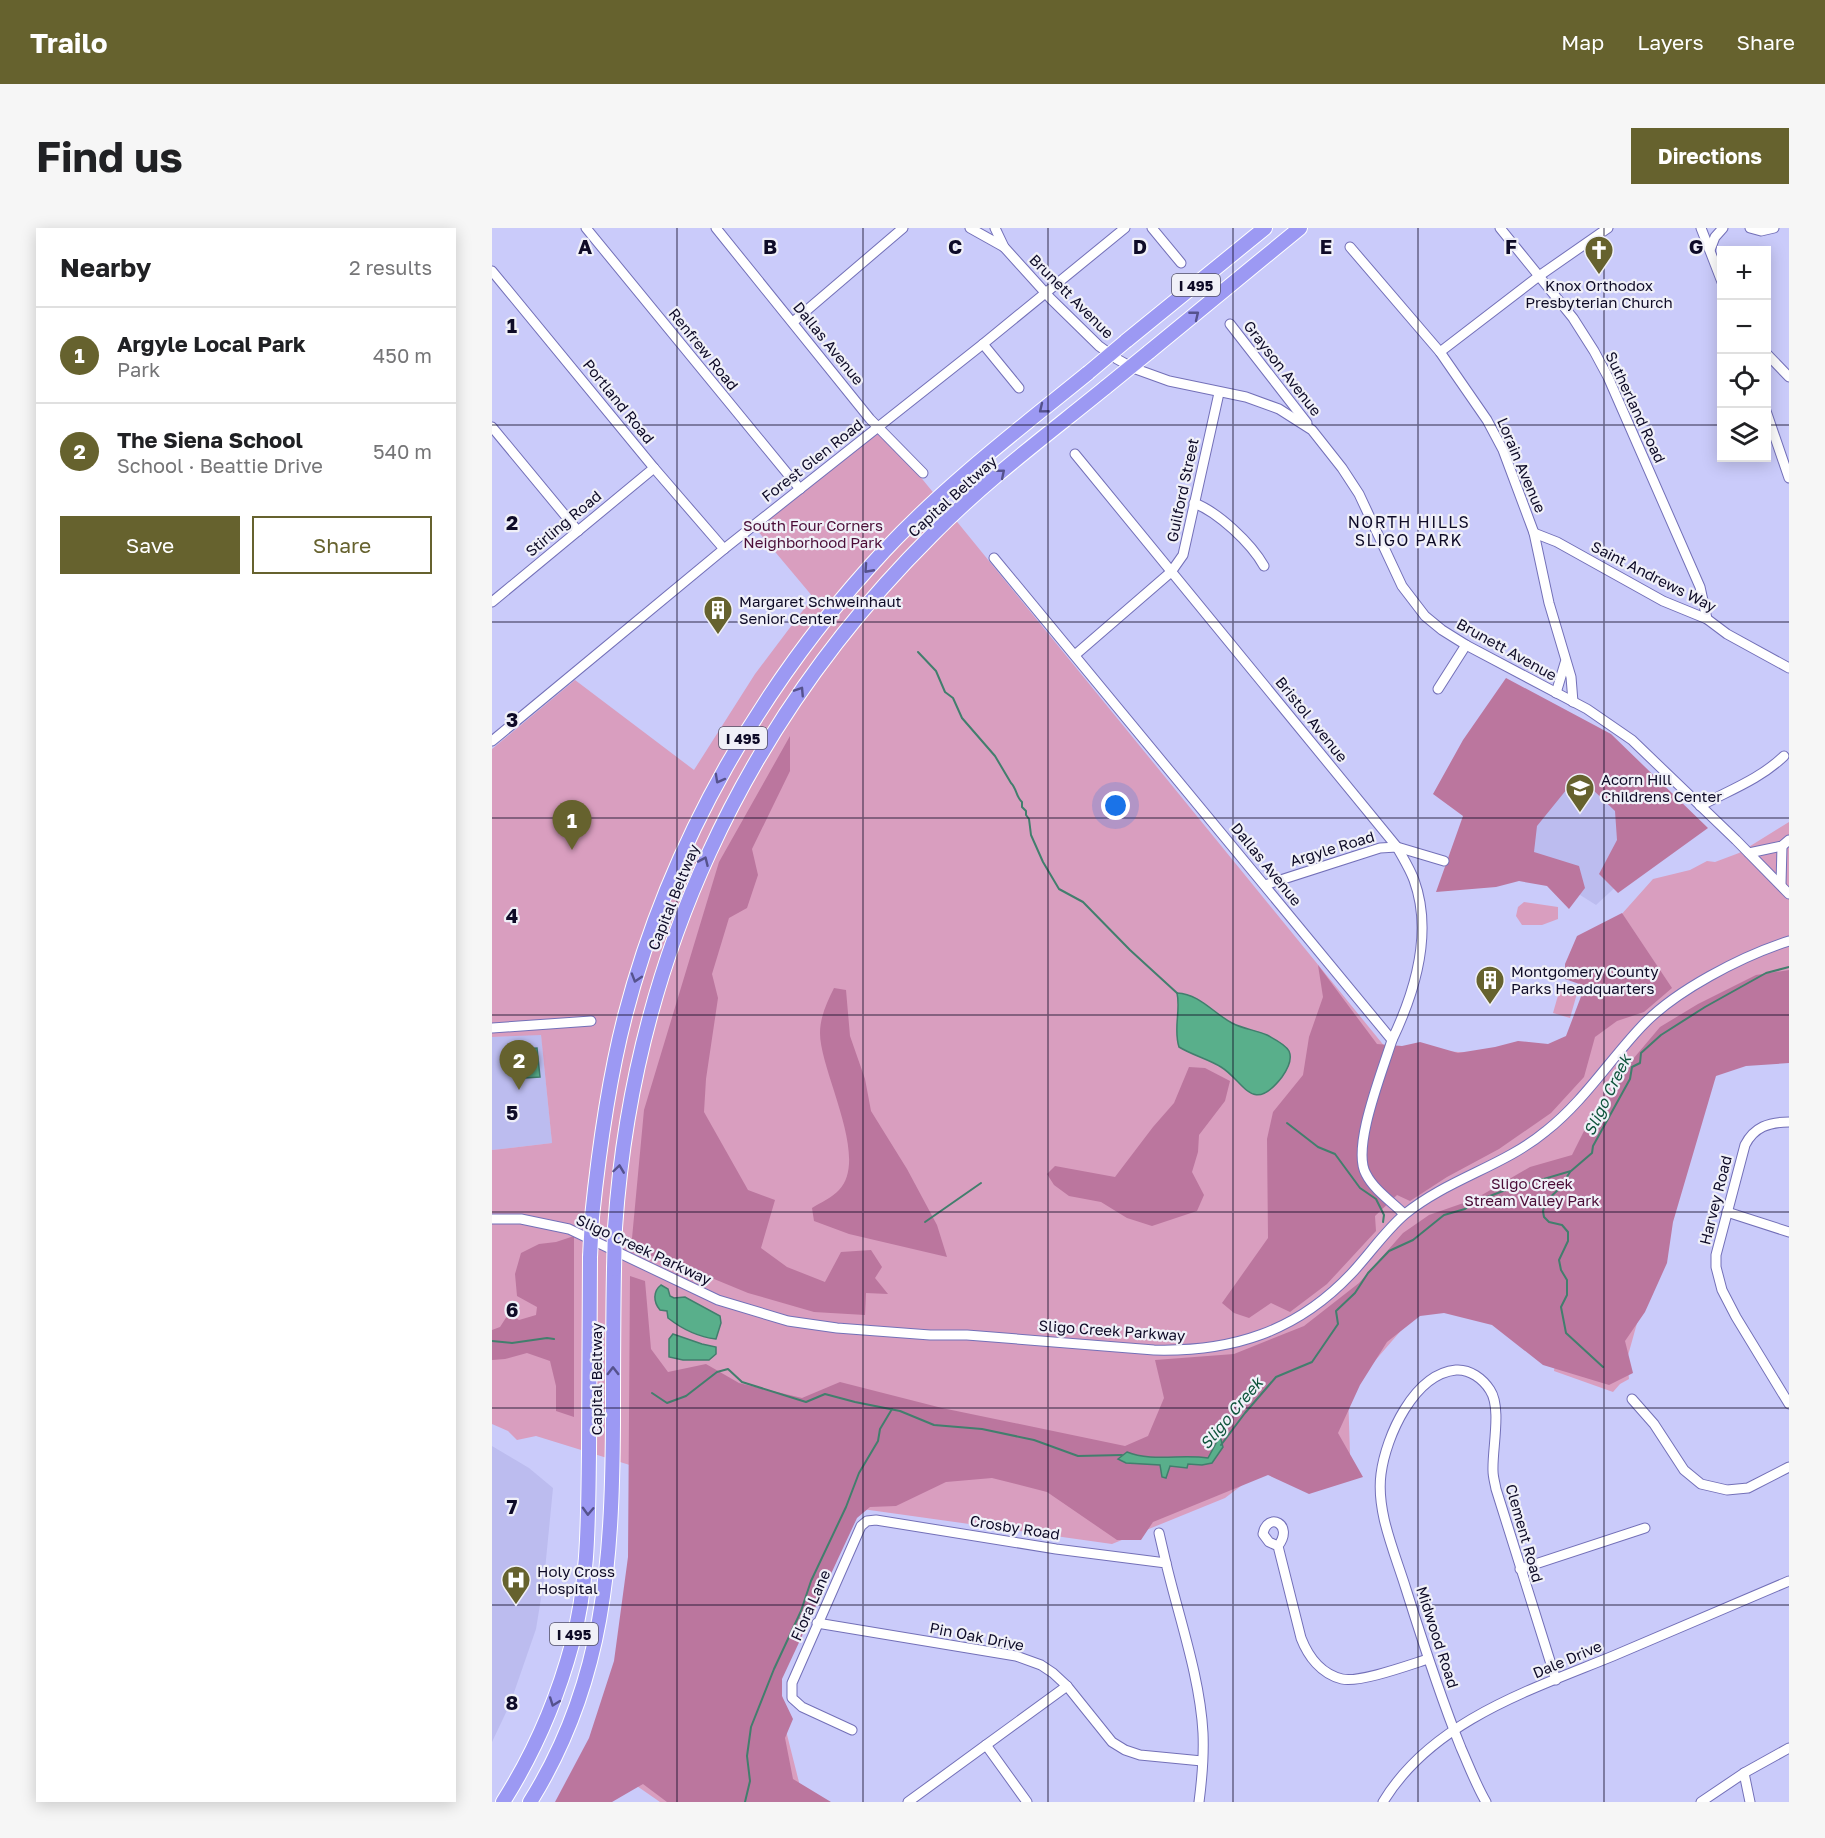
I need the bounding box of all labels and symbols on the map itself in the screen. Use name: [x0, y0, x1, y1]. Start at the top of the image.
text: A: [578, 234, 592, 258]
text: B: [763, 234, 777, 258]
text: C: [948, 234, 962, 258]
text: D: [1133, 234, 1147, 258]
text: E: [1320, 234, 1332, 258]
text: F: [1505, 234, 1517, 258]
church icon: Knox Orthodox Presbyterian Church: [1583, 234, 1615, 276]
text: G: [1689, 234, 1703, 258]
street label: Brunett Avenue: [1026, 250, 1118, 342]
road number: I 495: [1172, 274, 1220, 296]
place label: Knox Orthodox Presbyterian Church: [1525, 276, 1673, 311]
street label: Dallas Avenue: [790, 298, 868, 388]
street label: Renfrew Road: [665, 304, 743, 394]
one-way arrow: [1188, 311, 1199, 322]
text: 1: [507, 313, 517, 337]
street label: Grayson Avenue: [1240, 317, 1326, 419]
street label: Sutherland Road: [1602, 349, 1670, 465]
street label: Portland Road: [580, 355, 658, 447]
one-way arrow: [1039, 402, 1050, 413]
street label: Forest Glen Road: [758, 415, 866, 505]
street label: Lorain Avenue: [1494, 415, 1550, 516]
street label: Guilford Street: [1162, 436, 1202, 544]
street label: Capital Beltway: [904, 451, 1000, 540]
one-way arrow: [994, 469, 1005, 480]
street label: Stirling Road: [522, 486, 604, 560]
text: 2: [506, 510, 518, 534]
district label: NORTH HILLS SLIGO PARK: [1348, 512, 1470, 550]
park label: South Four Corners Neighborhood Park: [743, 516, 883, 551]
street label: Saint Andrews Way: [1588, 537, 1720, 616]
one-way arrow: [864, 562, 875, 573]
place label: Margaret Schweinhaut Senior Center: [739, 592, 902, 627]
building icon: Margaret Schweinhaut Senior Center: [702, 594, 734, 636]
street label: Brunett Avenue: [1454, 614, 1560, 684]
street label: Bristol Avenue: [1272, 673, 1352, 765]
one-way arrow: [792, 687, 803, 698]
text: 3: [506, 707, 518, 731]
road number: I 495: [719, 727, 767, 749]
place label: Acorn Hill Childrens Center: [1601, 770, 1722, 805]
school or university icon: Acorn Hill Childrens Center: [1564, 772, 1596, 814]
one-way arrow: [715, 773, 726, 783]
your location: [1101, 791, 1130, 820]
pin: 1: [552, 800, 592, 850]
street label: Dallas Avenue: [1228, 819, 1306, 909]
street label: Argyle Road: [1288, 827, 1376, 869]
street label: Capital Beltway: [644, 841, 703, 953]
one-way arrow: [697, 857, 709, 868]
text: 4: [506, 903, 518, 927]
place label: Montgomery County Parks Headquarters: [1511, 962, 1659, 997]
building icon: Montgomery County Parks Headquarters: [1474, 964, 1506, 1006]
one-way arrow: [631, 972, 643, 983]
pin: 2: [500, 1040, 538, 1090]
water label: Sligo Creek: [1579, 1049, 1636, 1139]
text: 5: [506, 1100, 518, 1124]
street label: Harvey Road: [1695, 1153, 1735, 1247]
one-way arrow: [613, 1165, 625, 1174]
park label: Sligo Creek Stream Valley Park: [1464, 1174, 1600, 1209]
street label: Sligo Creek Parkway: [574, 1210, 715, 1288]
text: 6: [506, 1297, 518, 1321]
street label: Sligo Creek Parkway: [1038, 1316, 1187, 1344]
street label: Capital Beltway: [587, 1322, 605, 1435]
one-way arrow: [607, 1367, 619, 1376]
water label: Sligo Creek: [1195, 1372, 1268, 1453]
street label: Clement Road: [1502, 1482, 1548, 1584]
text: 7: [507, 1494, 518, 1518]
one-way arrow: [582, 1506, 595, 1515]
street label: Crosby Road: [969, 1511, 1061, 1543]
place label: Holy Cross Hospital: [537, 1562, 615, 1597]
hospital icon: Holy Cross Hospital: [500, 1564, 532, 1606]
street label: Flora Lane: [786, 1567, 834, 1643]
street label: Midwood Road: [1413, 1584, 1463, 1690]
street label: Pin Oak Drive: [928, 1618, 1026, 1654]
road number: I 495: [550, 1623, 598, 1645]
street label: Dale Drive: [1530, 1636, 1605, 1682]
text: 8: [506, 1690, 518, 1714]
one-way arrow: [548, 1696, 561, 1707]

